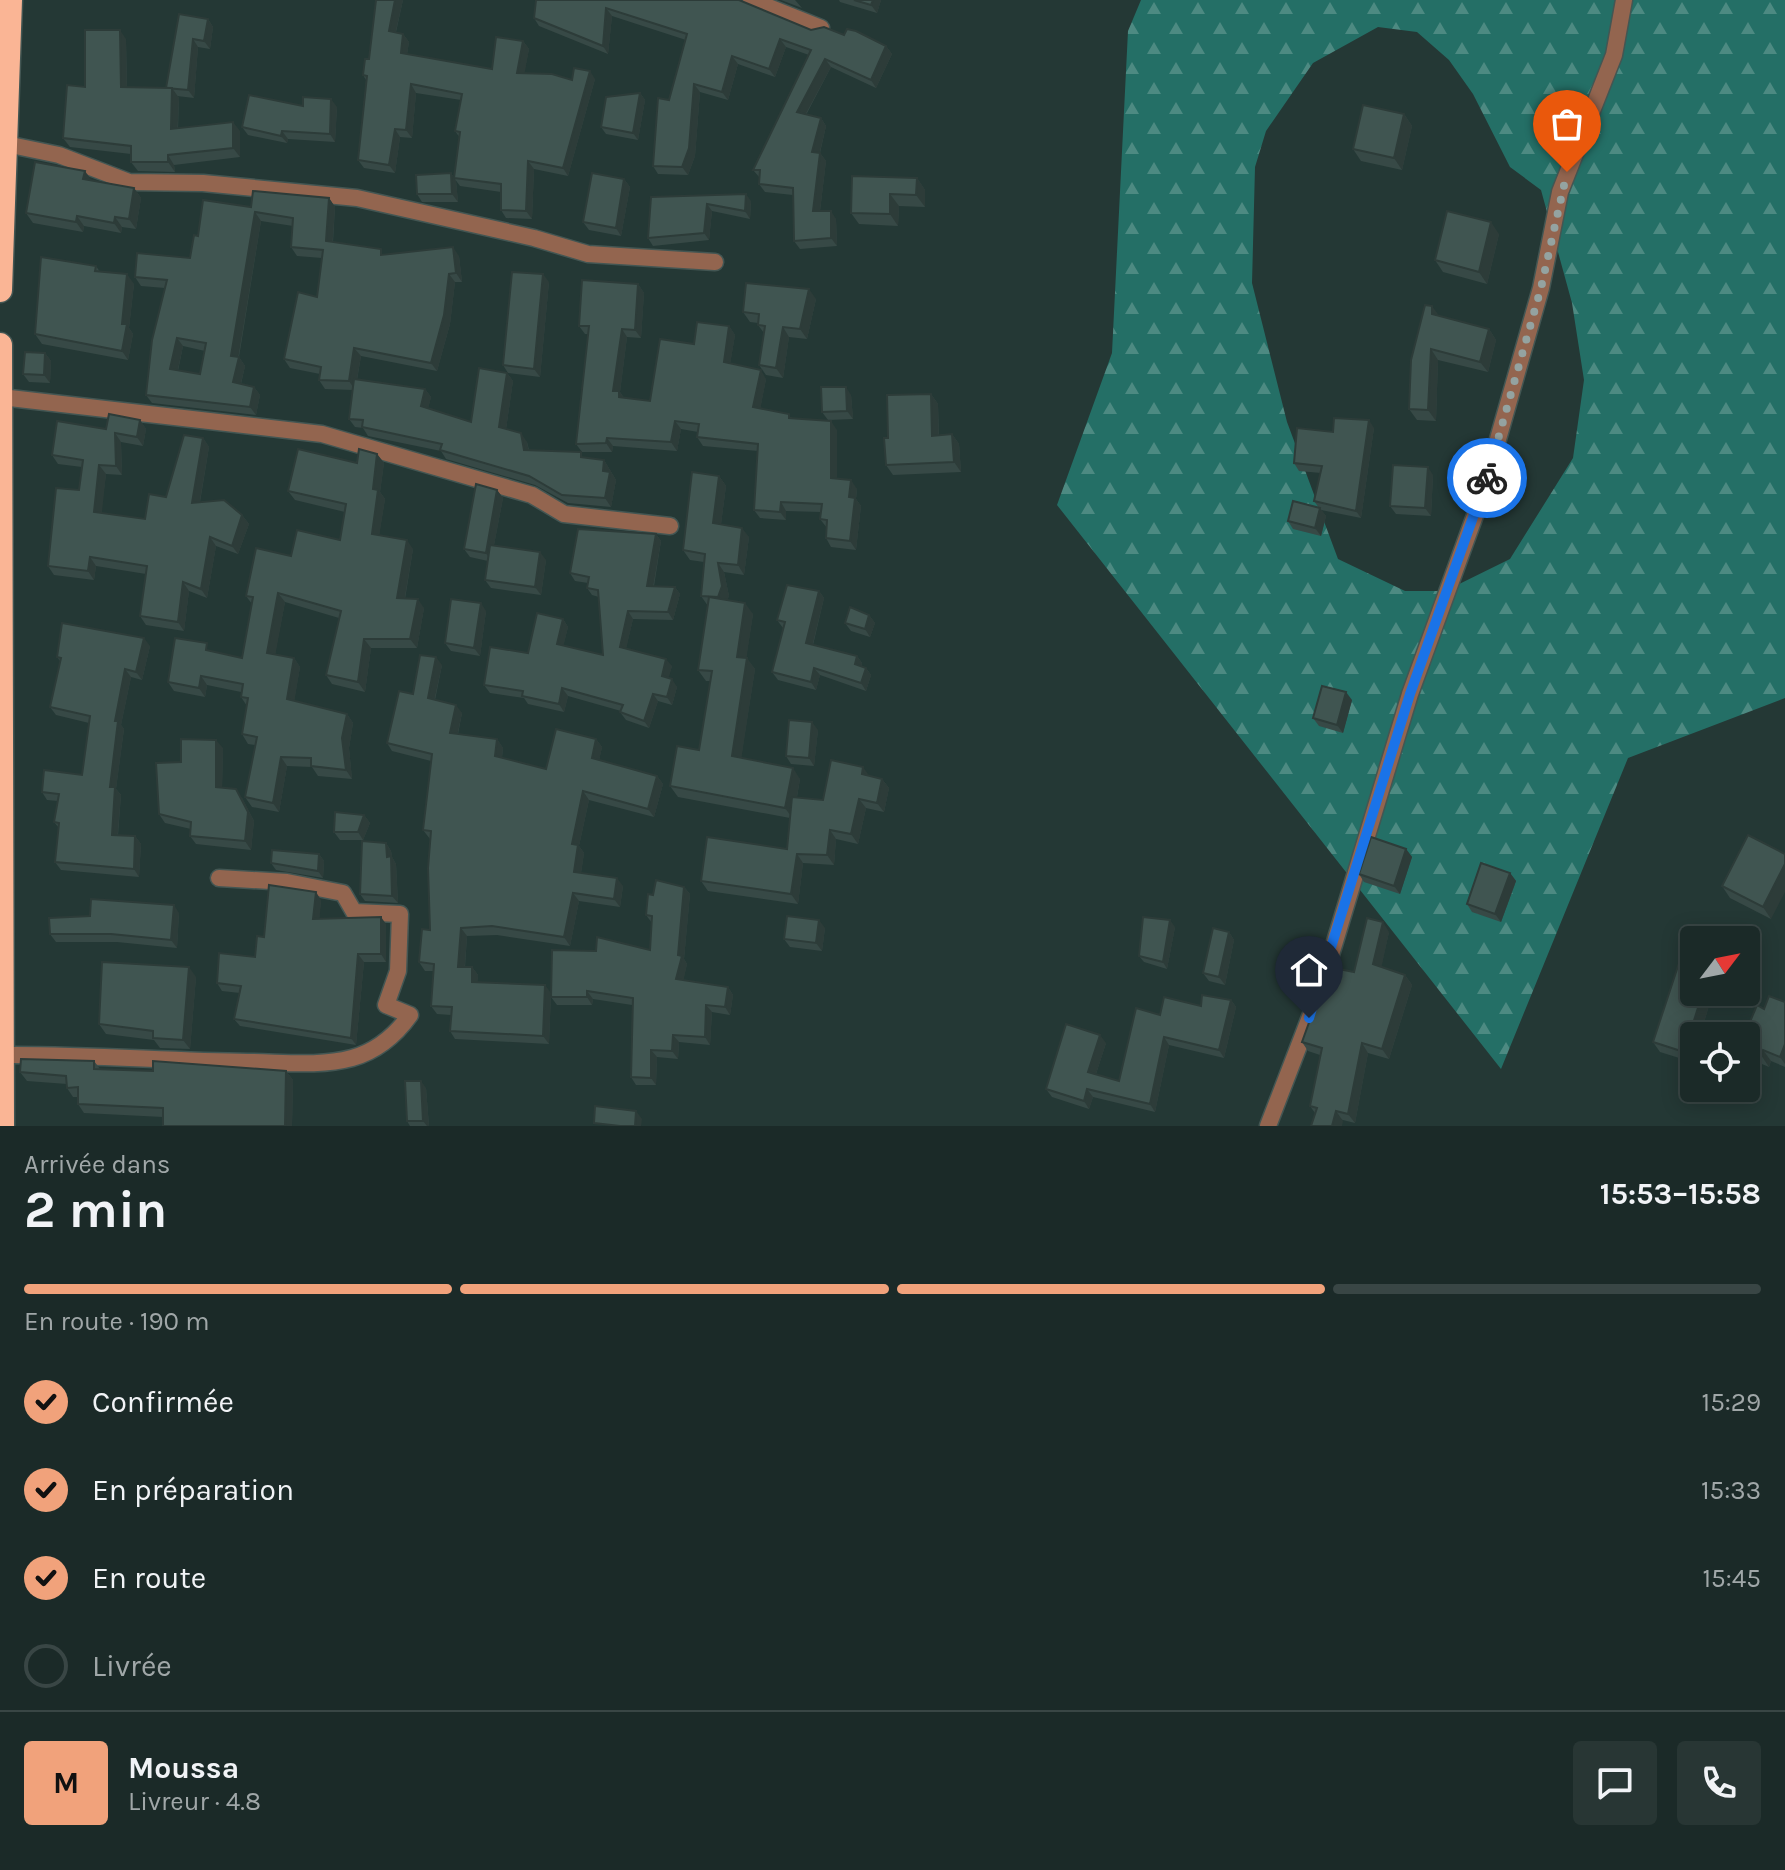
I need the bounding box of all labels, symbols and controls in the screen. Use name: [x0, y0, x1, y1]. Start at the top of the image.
pin: [1533, 90, 1601, 172]
icon: bag: [1545, 102, 1589, 146]
courier: [1447, 438, 1527, 518]
icon: bike: [1465, 456, 1509, 500]
north arrow: [1680, 926, 1760, 1006]
map controls: [1680, 926, 1760, 1102]
pin: [1275, 936, 1343, 1018]
icon: home: [1287, 948, 1331, 992]
button: locate: [1680, 1022, 1760, 1102]
text: Arrivée dans: [24, 1149, 171, 1180]
text: 15:53–15:58: [1600, 1176, 1761, 1212]
text: 2 min: [24, 1179, 167, 1240]
text: En route · 190 m: [24, 1306, 210, 1337]
icon: check: [24, 1380, 68, 1424]
text: Confirmée: [92, 1384, 234, 1420]
text: 15:29: [1702, 1387, 1761, 1418]
icon: check: [24, 1468, 68, 1512]
text: En préparation: [92, 1472, 294, 1508]
text: 15:33: [1701, 1475, 1761, 1506]
icon: check: [24, 1556, 68, 1600]
text: En route: [92, 1560, 206, 1596]
text: 15:45: [1703, 1563, 1761, 1594]
text: Livrée: [92, 1648, 172, 1684]
button: chat: [1573, 1741, 1657, 1825]
button: phone: [1677, 1741, 1761, 1825]
text: Moussa: [128, 1750, 239, 1786]
text: M: [53, 1765, 79, 1801]
text: Livreur · 4.8: [128, 1786, 261, 1817]

